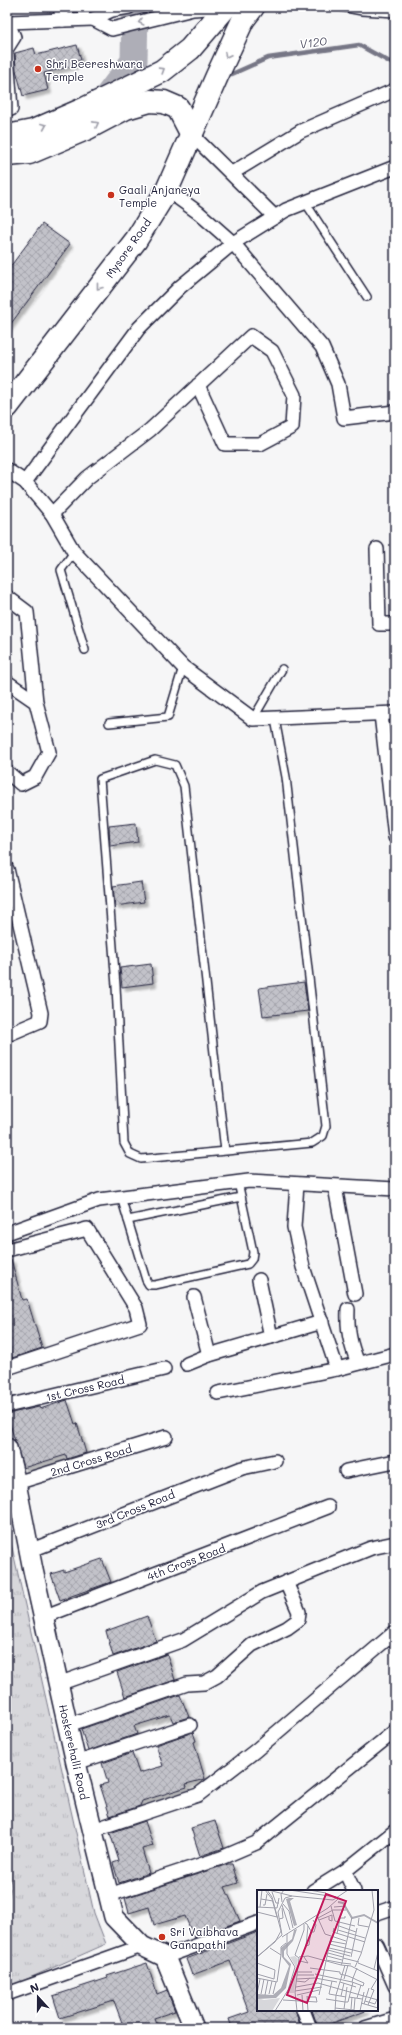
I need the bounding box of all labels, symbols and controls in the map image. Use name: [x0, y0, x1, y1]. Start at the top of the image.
one-way arrow: [138, 17, 145, 26]
water label: V120: [298, 32, 328, 52]
one-way arrow: [224, 51, 232, 59]
place label: Shri Beereshwara Temple: [46, 56, 143, 84]
marker: Shri Beereshwara Temple: [33, 64, 43, 74]
one-way arrow: [158, 68, 165, 75]
one-way arrow: [41, 122, 48, 130]
one-way arrow: [92, 122, 99, 129]
place label: Gaali Anjaneya Temple: [119, 182, 200, 210]
marker: Gaali Anjaneya Temple: [106, 190, 116, 200]
street label: Mysore Road: [102, 215, 154, 281]
one-way arrow: [97, 283, 104, 290]
street label: 1st Cross Road: [44, 1372, 126, 1404]
street label: 2nd Cross Road: [49, 1441, 133, 1479]
street label: 3rd Cross Road: [93, 1486, 177, 1532]
street label: 4th Cross Road: [145, 1540, 227, 1584]
street label: Hoskerehalli Road: [56, 1703, 92, 1801]
inset map: [257, 1890, 378, 2011]
place label: Sri Vaibhava Ganapathi: [170, 1924, 239, 1952]
marker: Sri Vaibhava Ganapathi: [157, 1932, 167, 1942]
north arrow: [18, 1977, 58, 2017]
text: N: [28, 1979, 41, 1996]

